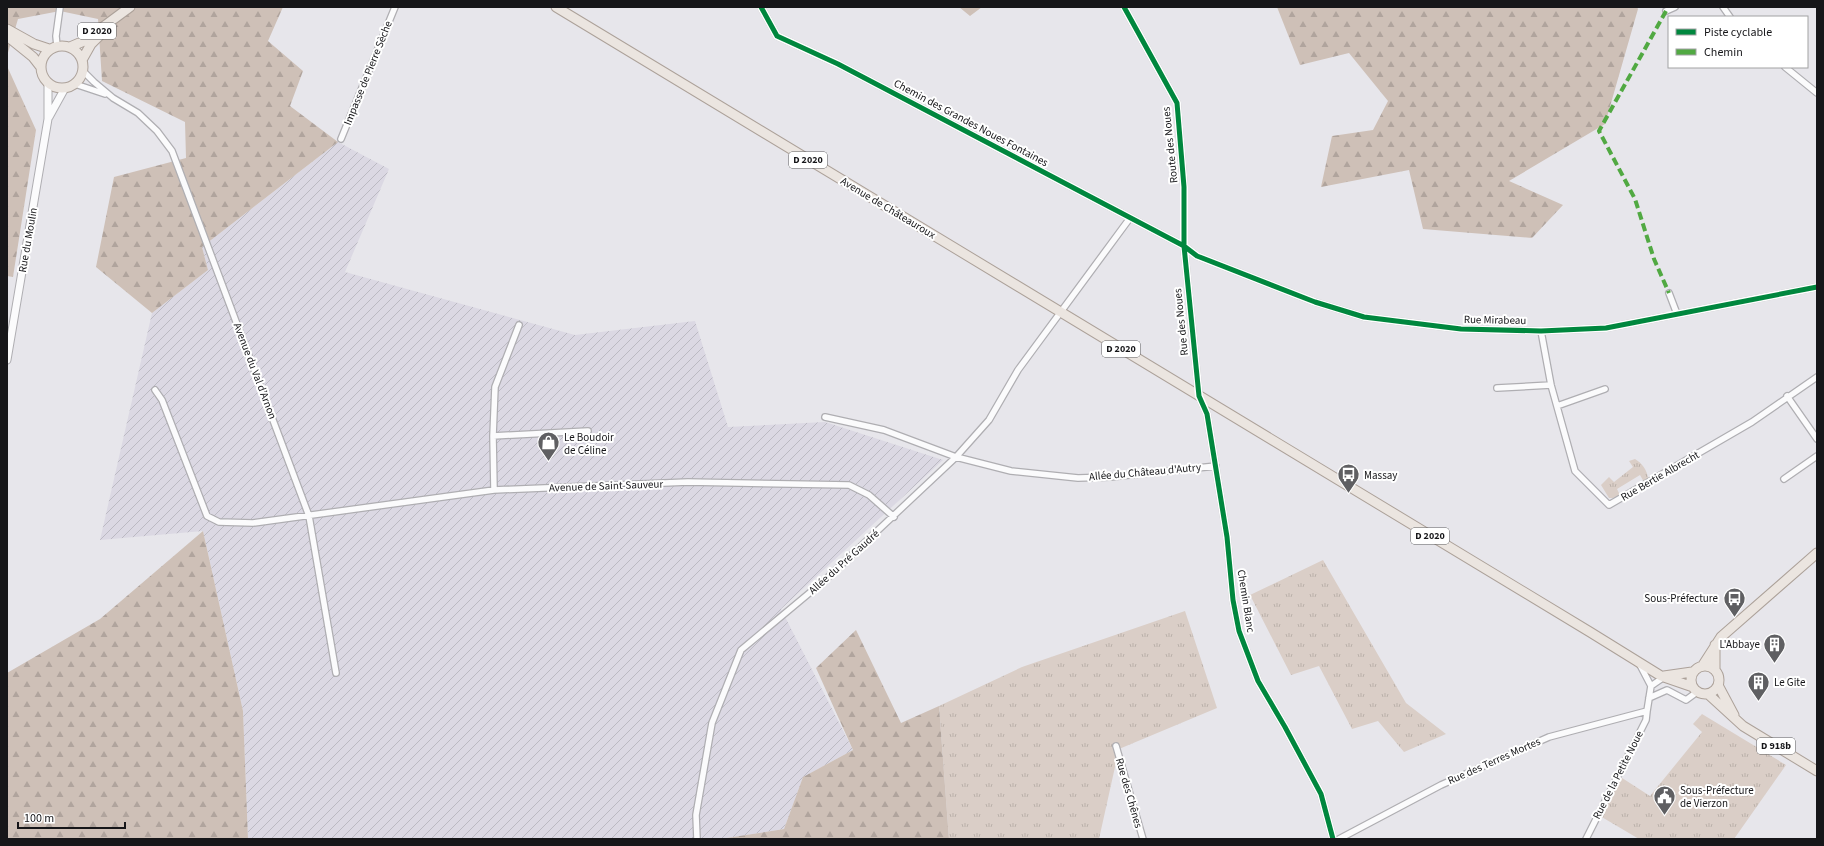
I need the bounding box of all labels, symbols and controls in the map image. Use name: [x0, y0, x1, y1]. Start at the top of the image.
legend: [1668, 16, 1808, 68]
street label: Impasse de Pierre Sèche: [340, 18, 396, 128]
road number: D 2020: [78, 23, 116, 39]
text: Piste cyclable: [1704, 24, 1772, 41]
text: Chemin: [1704, 44, 1743, 61]
street label: Chemin des Grandes Noues Fontaines: [891, 76, 1051, 170]
street label: Route des Noues: [1158, 106, 1181, 184]
road number: D 2020: [789, 152, 827, 168]
street label: Avenue de Châteauroux: [838, 174, 938, 242]
street label: Rue du Moulin: [15, 206, 41, 274]
street label: Rue des Noues: [1170, 287, 1192, 356]
street label: Rue Mirabeau: [1464, 312, 1526, 328]
street label: Avenue du Val d’Arnon: [230, 321, 280, 421]
road number: D 2020: [1102, 341, 1140, 357]
shop icon: Le Boudoir de Céline: [536, 430, 562, 463]
place label: Le Boudoir de Céline: [564, 430, 614, 458]
street label: Rue Bertie Albrecht: [1618, 447, 1702, 505]
street label: Allée du Château d'Autry: [1088, 460, 1202, 484]
bus stop icon: Massay: [1335, 462, 1361, 495]
place label: Massay: [1364, 468, 1397, 483]
street label: Avenue de Saint-Sauveur: [549, 477, 664, 495]
street label: Allée du Pré Gaudré: [805, 526, 883, 598]
road number: D 2020: [1411, 528, 1449, 544]
street label: Chemin Blanc: [1234, 568, 1258, 634]
bus stop icon: Sous-Préfecture: [1721, 585, 1747, 618]
place label: Sous-Préfecture: [1644, 591, 1719, 606]
building icon: L'Abbaye: [1762, 631, 1788, 664]
place label: L'Abbaye: [1719, 637, 1761, 652]
building icon: Le Gite: [1746, 669, 1772, 702]
place label: Le Gite: [1774, 675, 1806, 690]
street label: Rue de la Petite Noue: [1589, 728, 1647, 822]
street label: Rue des Terres Mortes: [1445, 734, 1543, 788]
road number: D 918b: [1757, 738, 1795, 754]
street label: Rue des Chênes: [1112, 756, 1146, 830]
public building icon: Sous-Préfecture de Vierzon: [1652, 783, 1678, 816]
place label: Sous-Préfecture de Vierzon: [1680, 783, 1754, 811]
scale bar: [18, 804, 125, 830]
text: 100 m: [24, 810, 54, 827]

